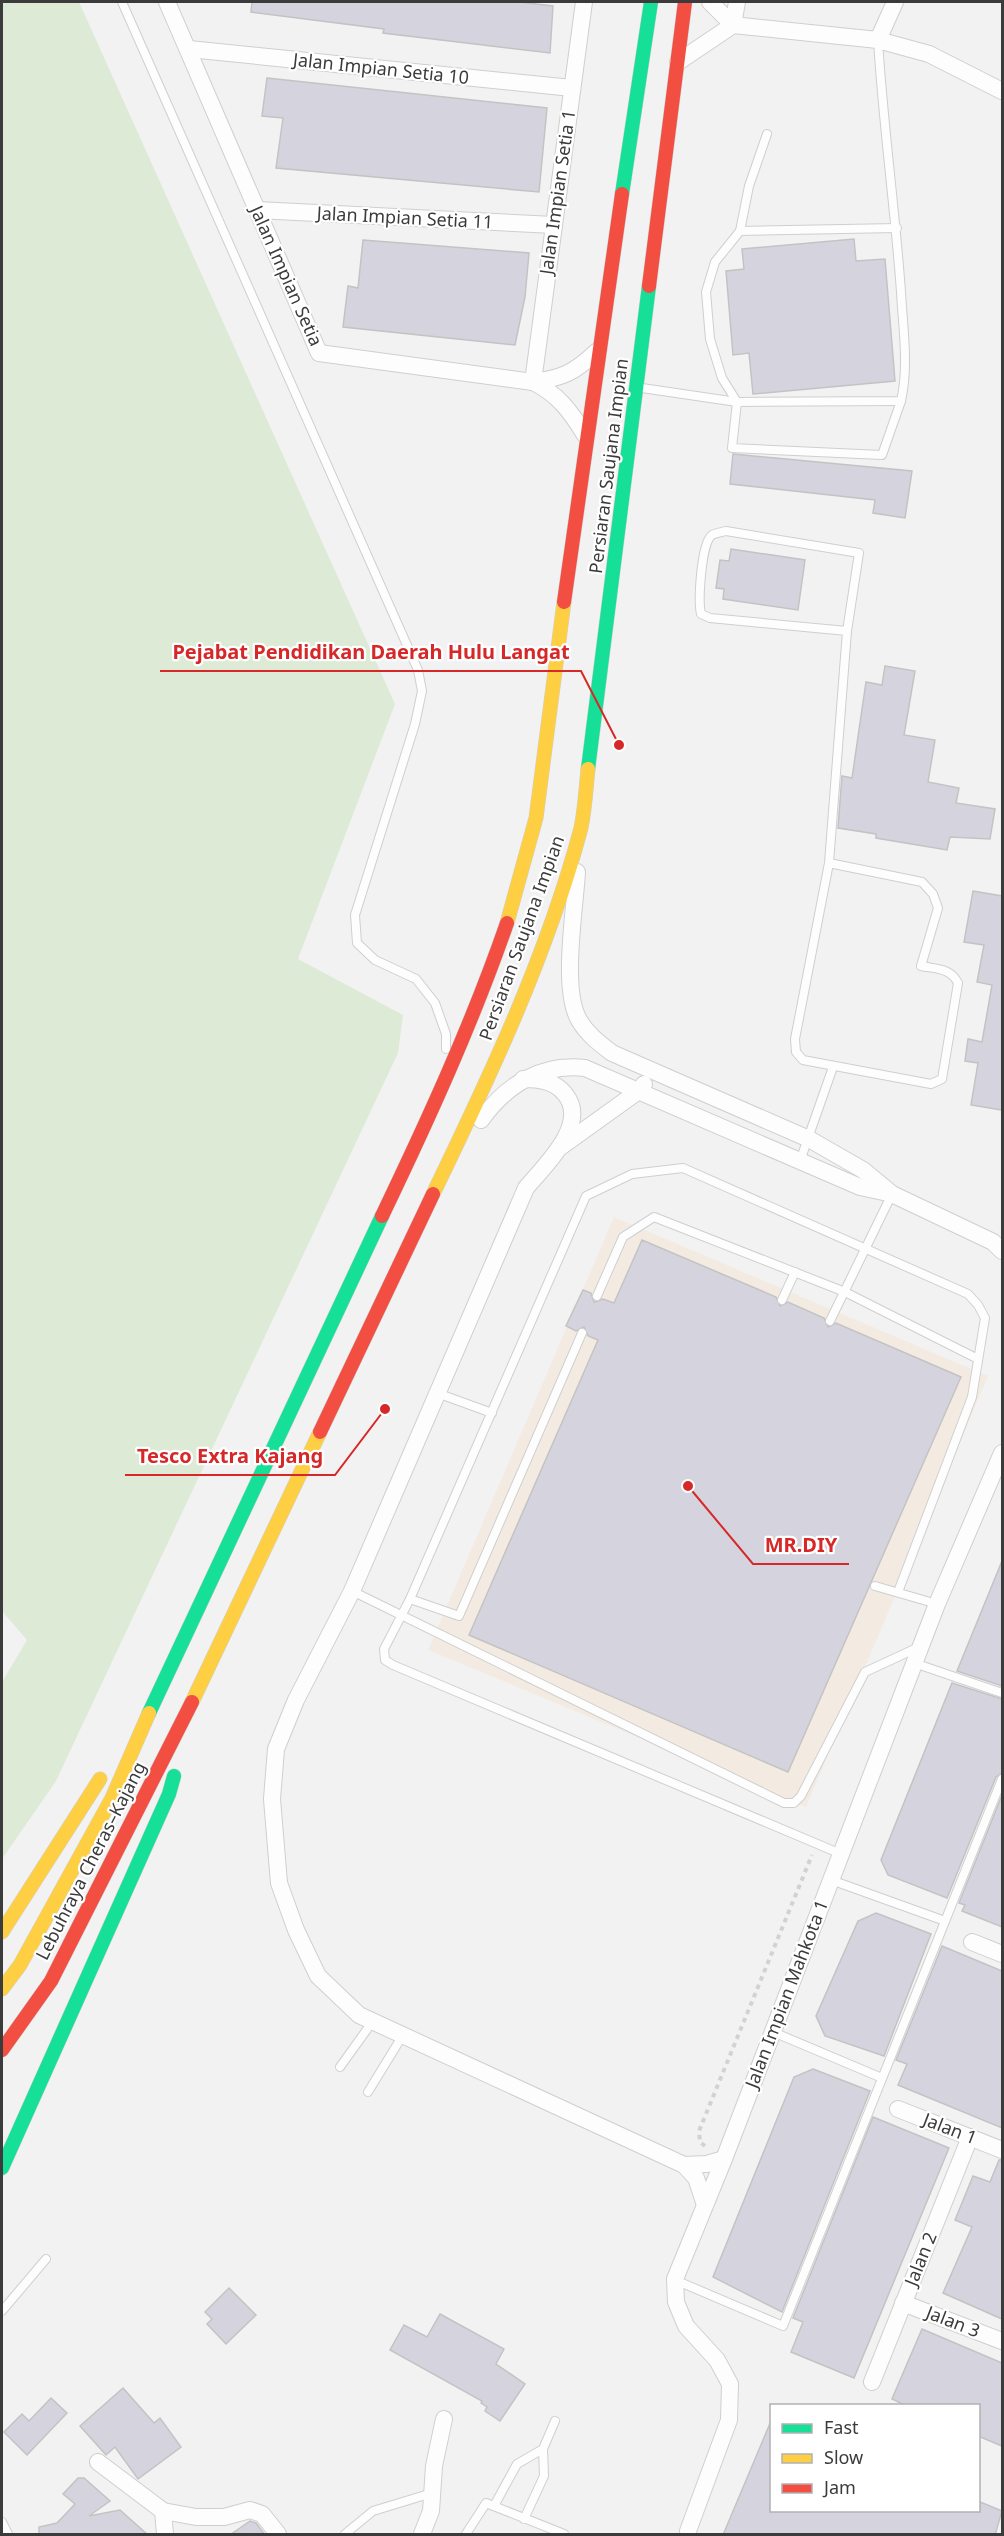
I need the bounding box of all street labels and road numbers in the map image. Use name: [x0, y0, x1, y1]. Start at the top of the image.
street label: Jalan Impian Setia 10: [290, 47, 470, 89]
street label: Jalan Impian Setia 1: [533, 108, 580, 278]
street label: Jalan Impian Setia: [244, 200, 329, 350]
street label: Jalan Impian Setia 11: [314, 200, 494, 234]
street label: Persiaran Saujana Impian: [583, 357, 633, 575]
street label: Persiaran Saujana Impian: [473, 832, 569, 1043]
street label: Lebuhraya Cheras–Kajang: [30, 1757, 151, 1964]
street label: Jalan Impian Mahkota 1: [738, 1896, 833, 2093]
street label: Jalan 1: [918, 2106, 981, 2149]
street label: Jalan 2: [898, 2228, 942, 2291]
street label: Jalan 3: [921, 2299, 984, 2342]

